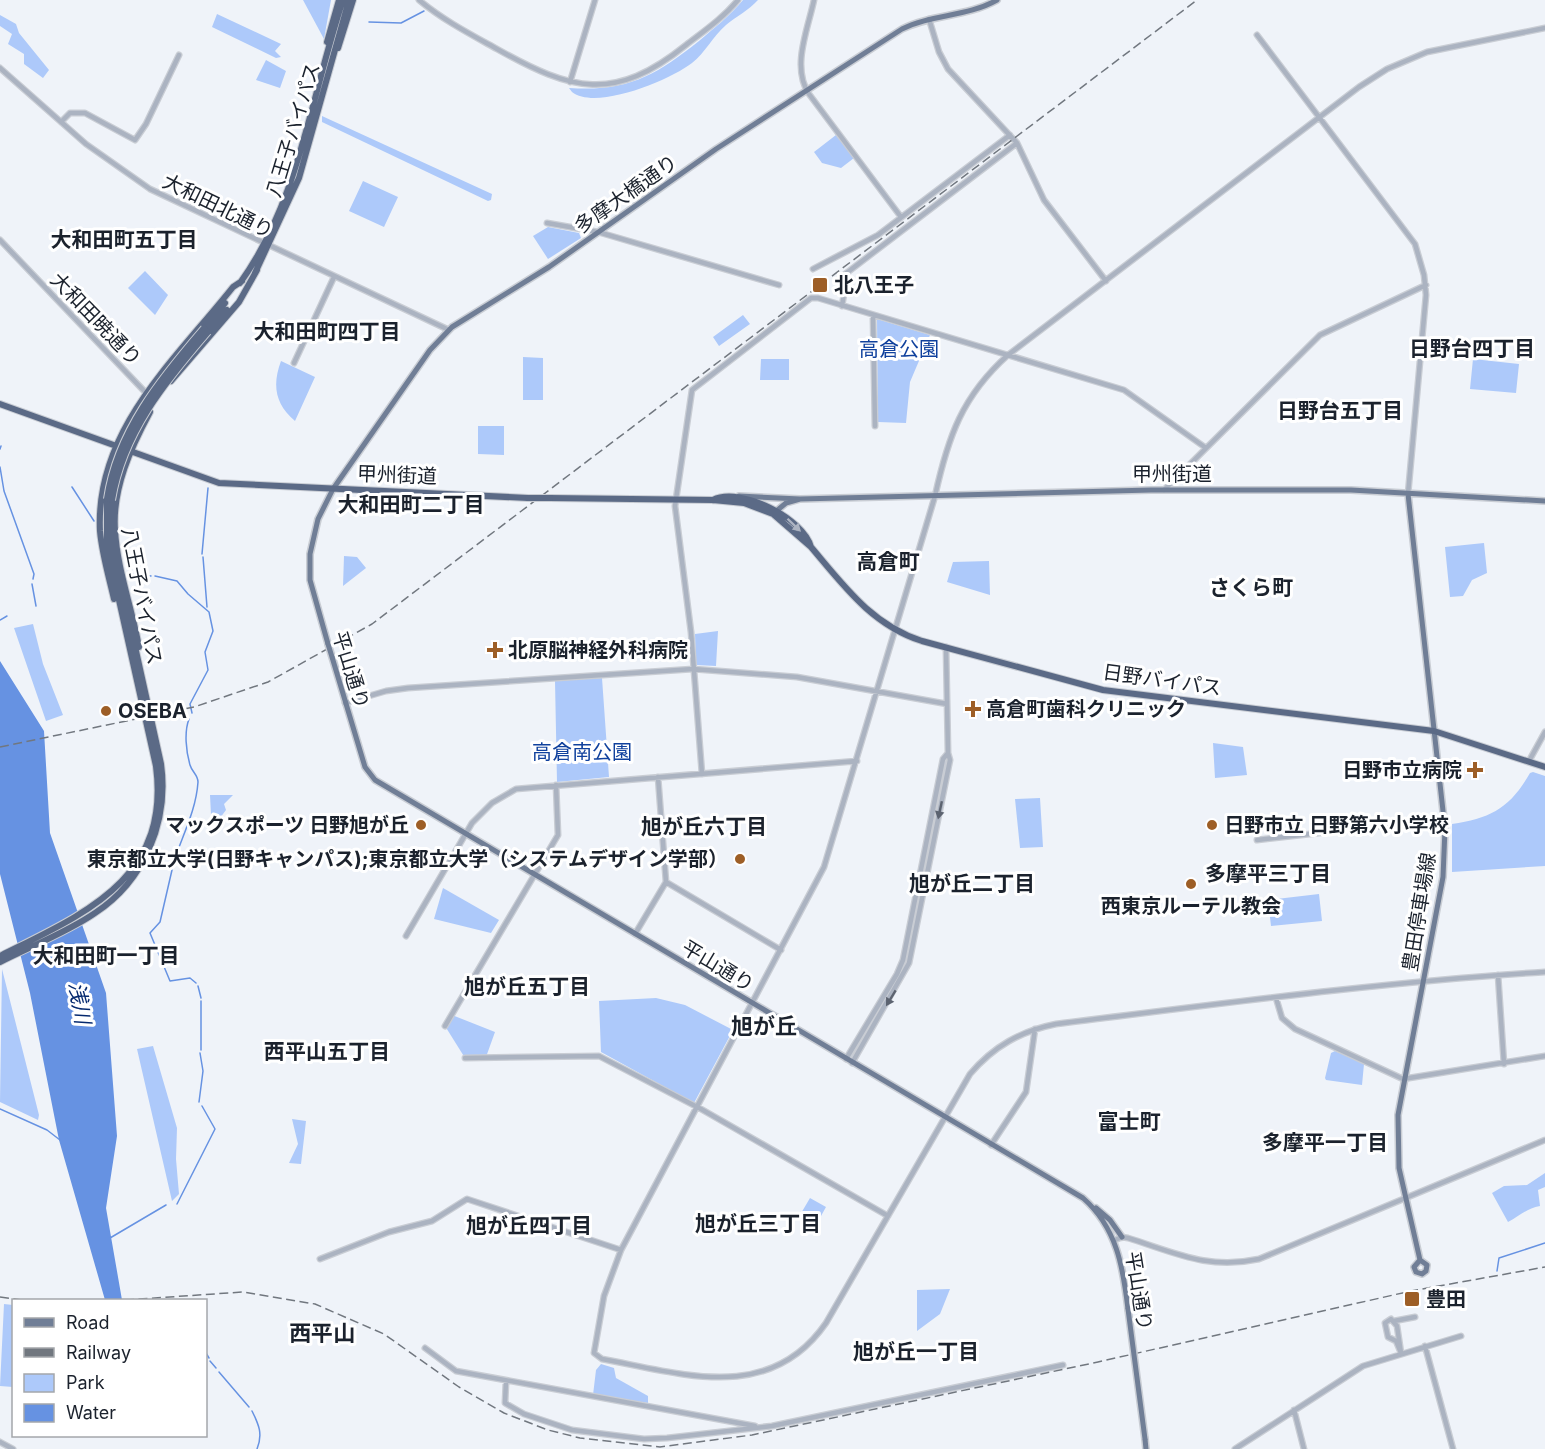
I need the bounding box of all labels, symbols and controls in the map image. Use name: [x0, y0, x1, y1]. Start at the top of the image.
street label: 八王子バイパス: [261, 60, 325, 200]
street label: 多摩大橋通り: [570, 150, 682, 238]
street label: 大和田北通り: [159, 169, 277, 243]
district label: 大和田町五丁目: [51, 227, 198, 252]
street label: 大和田暁通り: [46, 268, 146, 370]
place label: 北八王子: [834, 273, 914, 297]
marker: 北八王子: [811, 276, 829, 294]
district label: 大和田町四丁目: [254, 319, 401, 344]
district label: 日野台四丁目: [1409, 336, 1535, 361]
park label: 高倉公園: [859, 337, 939, 361]
district label: 日野台五丁目: [1277, 398, 1403, 423]
street label: 甲州街道: [357, 462, 437, 488]
street label: 甲州街道: [1132, 462, 1212, 486]
district label: 大和田町二丁目: [338, 492, 485, 517]
one-way arrow: [786, 518, 800, 532]
street label: 八王子バイパス: [117, 525, 167, 667]
district label: 高倉町: [857, 549, 920, 574]
district label: さくら町: [1209, 575, 1293, 600]
street label: 平山通り: [328, 628, 374, 712]
place label: 北原脳神経外科病院: [508, 638, 688, 662]
marker: 北原脳神経外科病院: [486, 641, 504, 659]
street label: 日野バイパス: [1101, 660, 1223, 700]
place label: 高倉町歯科クリニック: [986, 697, 1186, 721]
place label: OSEBA: [118, 699, 187, 723]
marker: 高倉町歯科クリニック: [964, 700, 982, 718]
marker: OSEBA: [99, 704, 113, 718]
park label: 高倉南公園: [532, 740, 632, 764]
place label: 日野市立病院: [1342, 758, 1462, 782]
marker: 日野市立病院: [1466, 761, 1484, 779]
one-way arrow: [935, 801, 944, 820]
place label: マックスポーツ 日野旭が丘: [165, 813, 409, 837]
place label: 日野市立 日野第六小学校: [1224, 813, 1449, 837]
district label: 旭が丘六丁目: [641, 814, 767, 839]
marker: マックスポーツ 日野旭が丘: [414, 818, 428, 832]
marker: 日野市立 日野第六小学校: [1205, 818, 1219, 832]
place label: 東京都立大学(日野キャンパス);東京都立大学（システムデザイン学部）: [87, 847, 728, 871]
street label: 豊田停車場線: [1398, 851, 1440, 973]
marker: 東京都立大学(日野キャンパス);東京都立大学（システムデザイン学部）: [733, 852, 747, 866]
district label: 多摩平三丁目: [1205, 861, 1331, 886]
district label: 旭が丘二丁目: [909, 871, 1035, 896]
marker: 西東京ルーテル教会: [1184, 877, 1198, 891]
place label: 西東京ルーテル教会: [1101, 894, 1281, 918]
street label: 平山通り: [678, 935, 758, 997]
district label: 大和田町一丁目: [33, 943, 180, 968]
district label: 旭が丘五丁目: [464, 974, 590, 999]
water label: 浅川: [64, 980, 96, 1028]
one-way arrow: [886, 990, 897, 1006]
district label: 旭が丘: [731, 1013, 797, 1039]
district label: 西平山五丁目: [264, 1039, 390, 1064]
district label: 富士町: [1098, 1109, 1161, 1134]
district label: 多摩平一丁目: [1262, 1130, 1388, 1155]
district label: 旭が丘三丁目: [695, 1211, 821, 1236]
district label: 旭が丘四丁目: [466, 1213, 592, 1238]
street label: 平山通り: [1121, 1250, 1157, 1332]
place label: 豊田: [1426, 1287, 1466, 1311]
marker: 豊田: [1403, 1290, 1421, 1308]
legend: [12, 1299, 207, 1437]
text: Road: [66, 1312, 109, 1333]
district label: 西平山: [289, 1320, 355, 1346]
district label: 旭が丘一丁目: [853, 1339, 979, 1364]
text: Railway: [66, 1342, 131, 1363]
text: Park: [66, 1372, 105, 1393]
text: Water: [66, 1402, 116, 1423]

